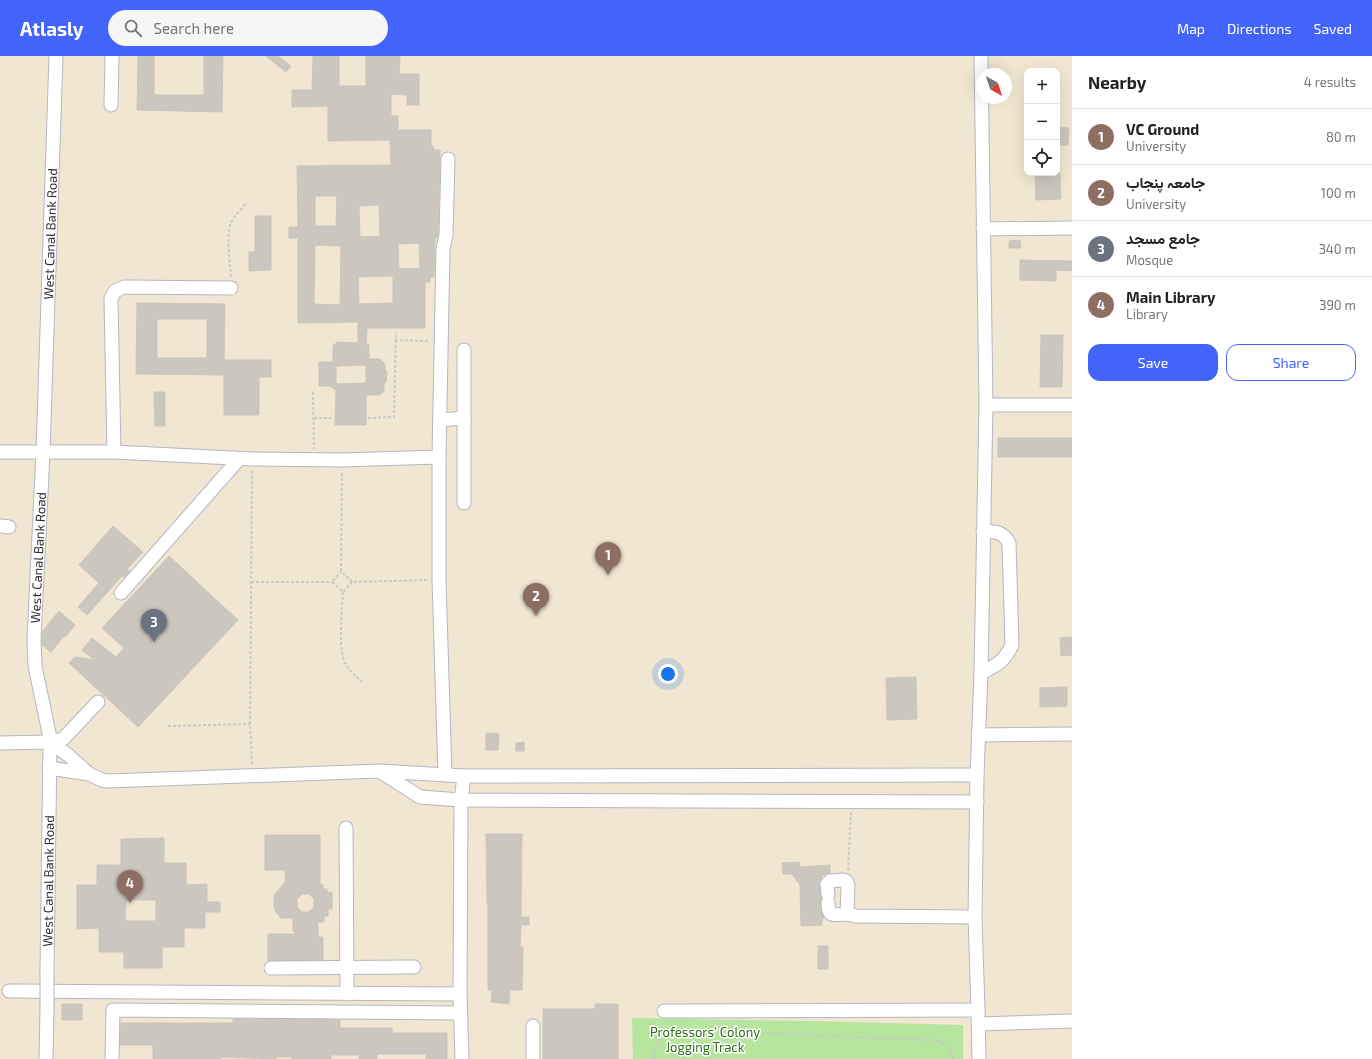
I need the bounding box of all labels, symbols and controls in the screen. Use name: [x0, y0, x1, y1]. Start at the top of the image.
search box: [108, 10, 388, 46]
text: Atlasly: [20, 17, 84, 40]
icon: search: [122, 17, 144, 39]
text: Search here: [154, 19, 234, 37]
text: Map: [1177, 20, 1205, 37]
text: Directions: [1227, 20, 1292, 37]
text: Saved: [1314, 20, 1352, 37]
north arrow: [976, 68, 1012, 104]
map controls: [1024, 68, 1060, 176]
button: +: [1024, 68, 1060, 104]
text: Nearby: [1088, 72, 1146, 92]
text: 4 results: [1304, 74, 1356, 90]
button: −: [1024, 104, 1060, 140]
text: VC Ground: [1126, 120, 1199, 138]
text: 1: [1098, 129, 1104, 145]
text: 80 m: [1326, 129, 1356, 145]
text: University: [1126, 138, 1186, 154]
button: locate: [1024, 140, 1060, 176]
street label: West Canal Bank Road: [40, 168, 60, 300]
text: جامعہ پنجاب: [1126, 173, 1205, 191]
text: 2: [1097, 185, 1105, 201]
text: 100 m: [1321, 185, 1356, 201]
text: University: [1126, 196, 1186, 212]
text: جامع مسجد: [1126, 229, 1200, 247]
text: 3: [1097, 241, 1105, 257]
text: 340 m: [1319, 241, 1356, 257]
text: Mosque: [1126, 252, 1173, 268]
text: Main Library: [1126, 288, 1216, 306]
text: 4: [1097, 297, 1105, 313]
text: 390 m: [1319, 297, 1356, 313]
text: Library: [1126, 306, 1168, 322]
button: Save: [1088, 344, 1218, 381]
button: Share: [1226, 344, 1356, 381]
street label: West Canal Bank Road: [27, 492, 49, 624]
pin: 1: [595, 542, 621, 575]
pin: 2: [523, 583, 549, 616]
pin: 3: [141, 609, 167, 642]
your location: [658, 664, 678, 684]
street label: West Canal Bank Road: [39, 815, 57, 947]
pin: 4: [117, 870, 143, 903]
park label: Professors' Colony Jogging Track: [650, 1024, 760, 1055]

